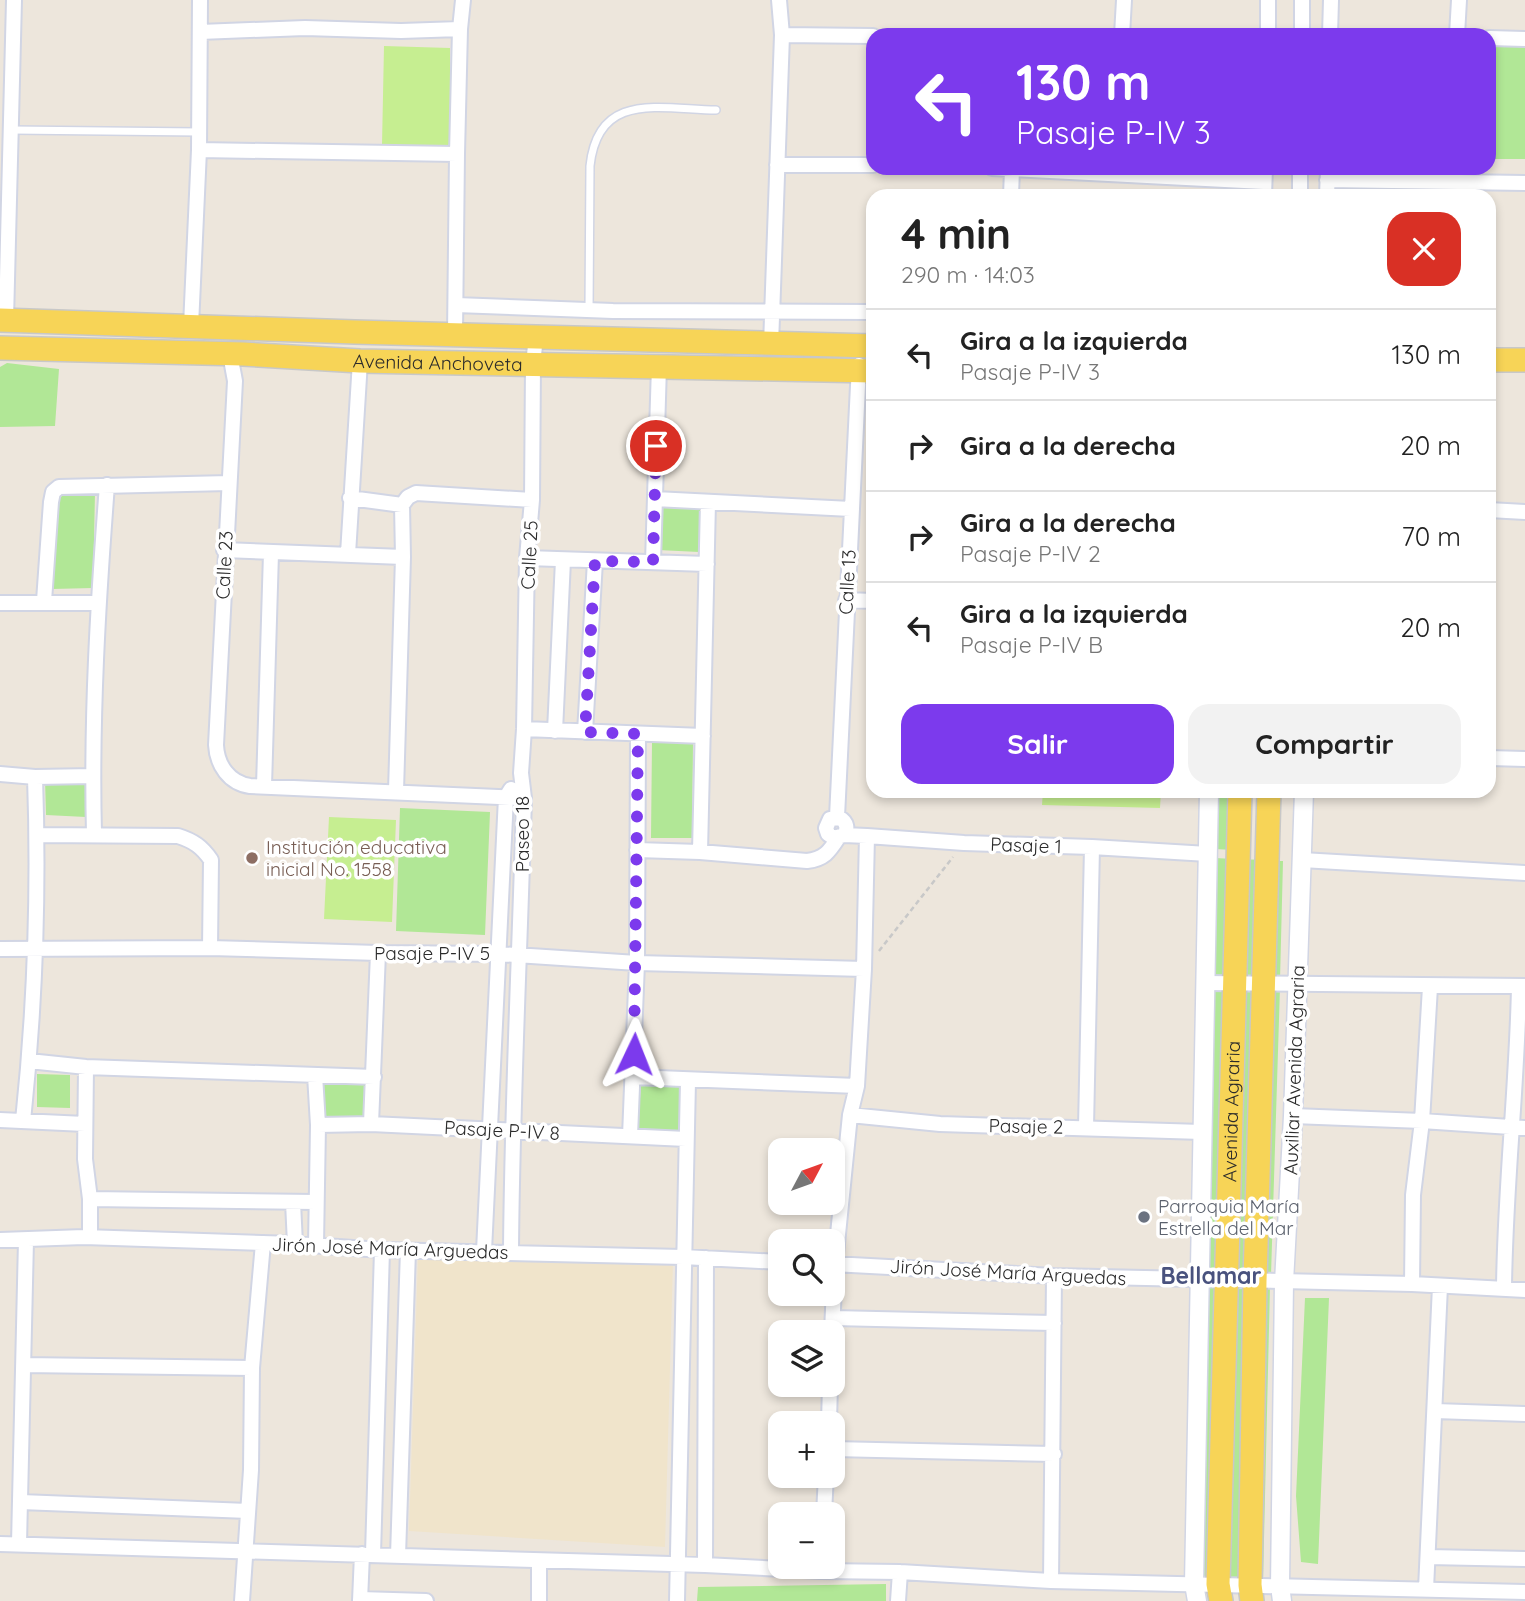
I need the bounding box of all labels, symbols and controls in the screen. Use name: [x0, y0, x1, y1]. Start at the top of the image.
text: 130 m: [1016, 51, 1150, 112]
icon: left: [901, 56, 992, 147]
text: Pasaje P-IV 3: [1016, 112, 1211, 152]
text: 4 min: [901, 207, 1011, 260]
button: close: [1387, 212, 1461, 286]
text: 290 m · 14:03: [901, 260, 1035, 289]
text: Gira a la izquierda: [960, 324, 1188, 357]
icon: left: [901, 336, 939, 374]
text: 130 m: [1391, 338, 1461, 371]
street label: Avenida Anchoveta: [352, 349, 523, 376]
text: Pasaje P-IV 3: [960, 357, 1100, 386]
pin: [626, 416, 686, 476]
icon: arrive: [637, 427, 675, 465]
icon: right: [901, 427, 939, 465]
text: Gira a la derecha: [960, 429, 1176, 462]
text: 20 m: [1400, 429, 1461, 462]
text: Gira a la derecha: [960, 506, 1176, 539]
icon: right: [901, 518, 939, 556]
street label: Calle 25: [515, 520, 543, 590]
text: 70 m: [1401, 520, 1461, 553]
street label: Calle 23: [210, 530, 238, 600]
text: Pasaje P-IV 2: [960, 539, 1101, 568]
street label: Calle 13: [833, 549, 861, 615]
text: Gira a la izquierda: [960, 597, 1188, 630]
icon: left: [901, 609, 939, 647]
text: 20 m: [1400, 611, 1461, 644]
text: Pasaje P-IV B: [960, 630, 1103, 659]
button: Salir: [901, 704, 1174, 784]
button: Compartir: [1188, 704, 1461, 784]
street label: Paseo 18: [510, 796, 534, 872]
street label: Pasaje 1: [990, 832, 1062, 858]
place label: Institución educativa inicial No. 1558: [266, 835, 447, 881]
marker: Institución educativa inicial No. 1558: [244, 850, 260, 866]
street label: Pasaje P-IV 5: [374, 941, 490, 965]
street label: Auxiliar Avenida Agraria: [1278, 965, 1310, 1175]
position arrow: [597, 1017, 671, 1091]
street label: Avenida Agraria: [1217, 1040, 1245, 1182]
street label: Pasaje 2: [988, 1113, 1064, 1139]
street label: Pasaje P-IV 8: [443, 1115, 561, 1145]
north arrow: [768, 1138, 845, 1214]
map controls: [768, 1138, 845, 1579]
place label: Parroquia María Estrella del Mar: [1158, 1194, 1300, 1240]
marker: Parroquia María Estrella del Mar: [1136, 1209, 1152, 1225]
button: search: [768, 1229, 845, 1306]
street label: Jirón José María Arguedas: [271, 1232, 509, 1264]
street label: Jirón José María Arguedas: [889, 1254, 1127, 1290]
district label: Bellamar: [1160, 1261, 1262, 1290]
button: layers: [768, 1320, 845, 1397]
button: +: [768, 1411, 845, 1488]
button: −: [768, 1502, 845, 1579]

